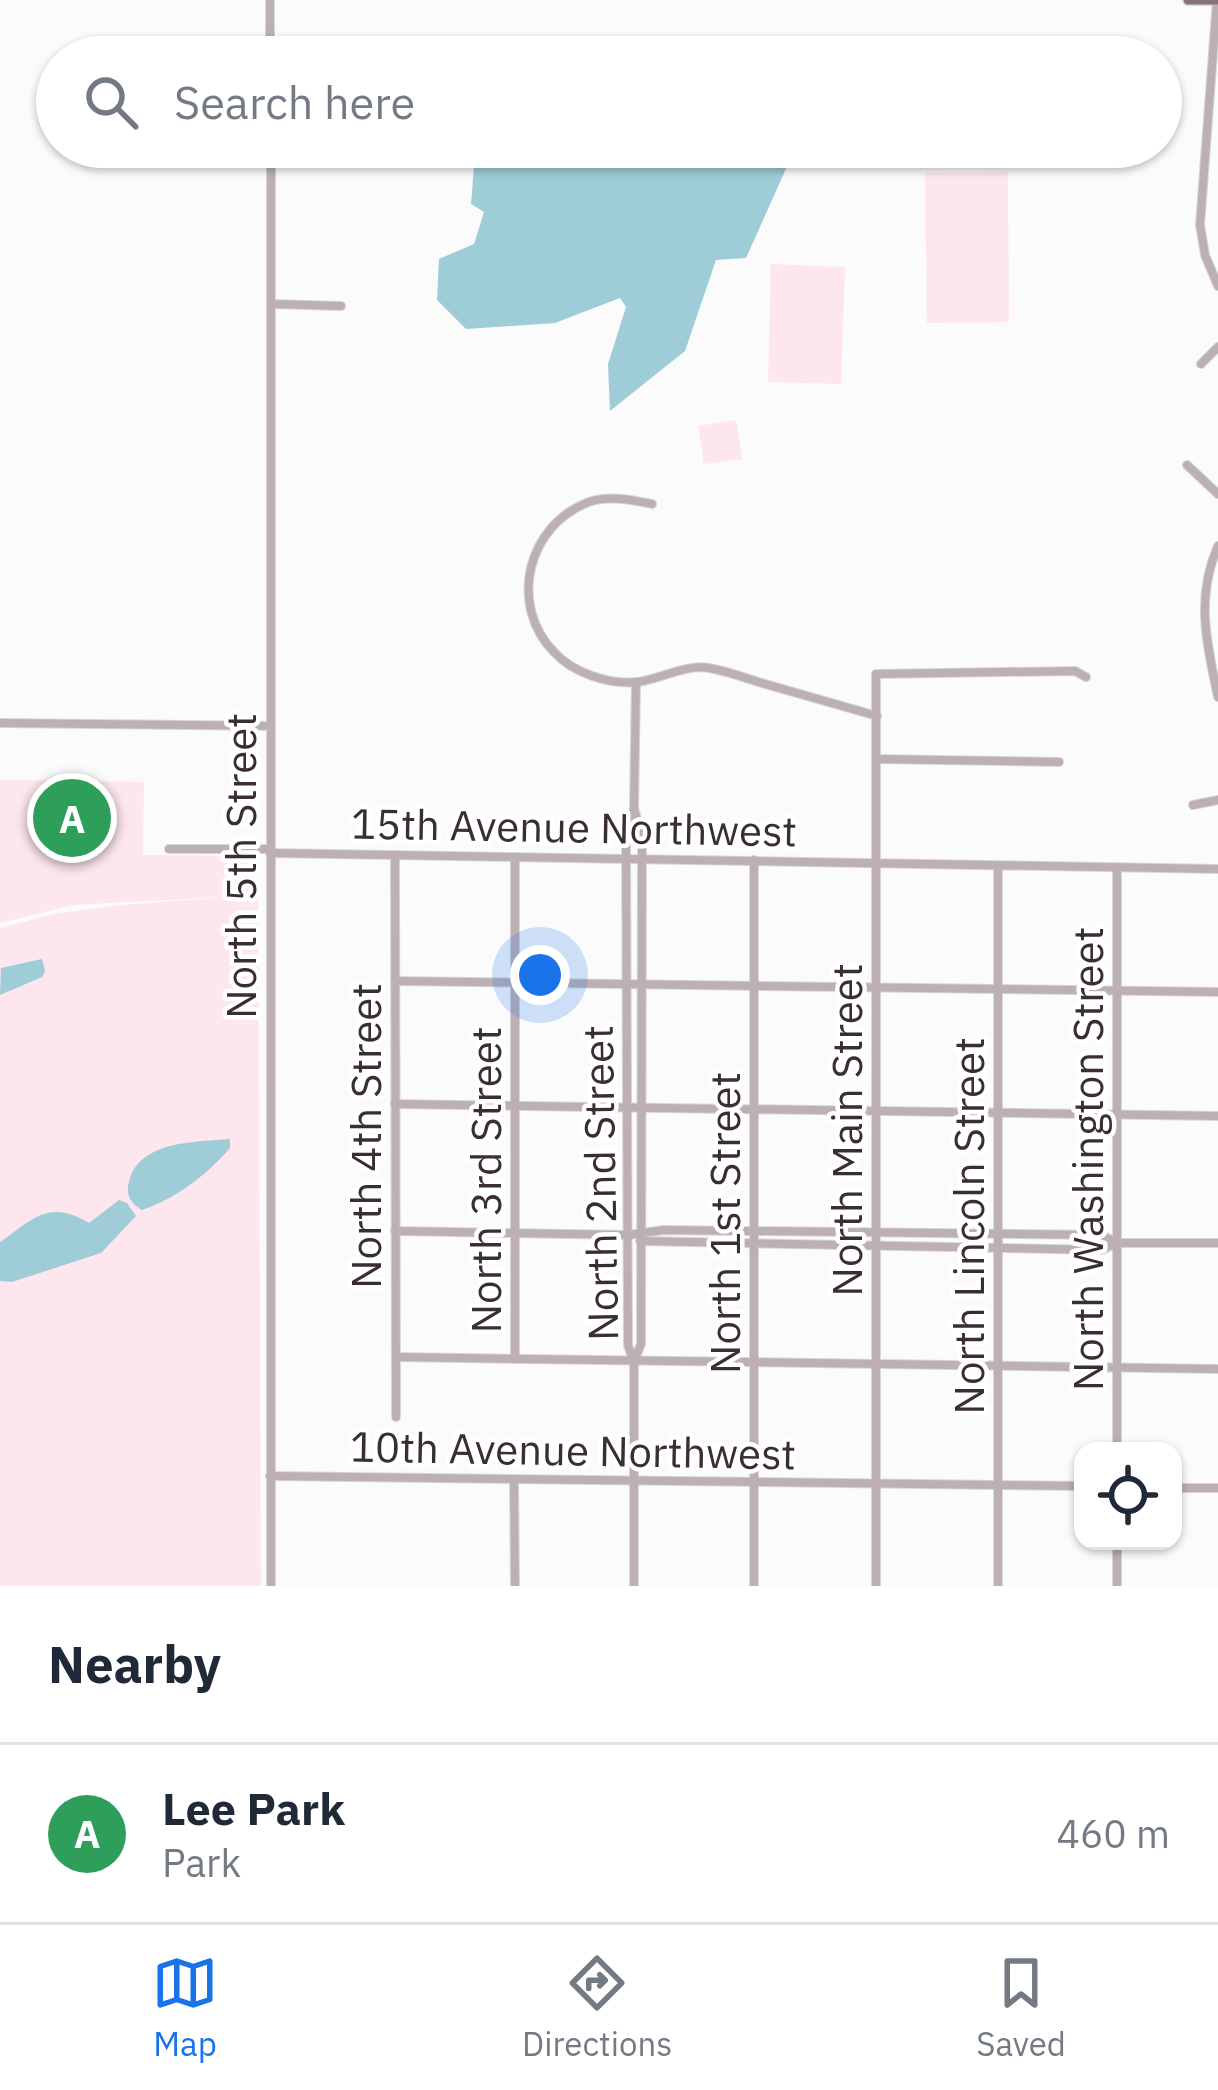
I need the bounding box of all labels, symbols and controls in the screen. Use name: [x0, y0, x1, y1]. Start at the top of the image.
search box: [36, 36, 1182, 168]
icon: search: [78, 69, 144, 135]
text: Search here: [174, 73, 415, 131]
street label: North 5th Street: [213, 713, 268, 1019]
pin: A: [33, 773, 111, 863]
street label: 15th Avenue Northwest: [350, 796, 798, 858]
street label: North Washington Street: [1060, 927, 1115, 1391]
your location: [510, 945, 570, 1005]
street label: North Main Street: [819, 963, 874, 1297]
street label: North 4th Street: [338, 983, 393, 1289]
street label: North 2nd Street: [570, 1025, 630, 1341]
street label: North 3rd Street: [458, 1026, 513, 1334]
street label: North Lincoln Street: [941, 1037, 996, 1415]
street label: North 1st Street: [697, 1072, 752, 1374]
street label: 10th Avenue Northwest: [349, 1419, 797, 1481]
map controls: [1074, 1442, 1182, 1550]
button: locate: [1074, 1442, 1182, 1550]
text: Nearby: [48, 1631, 221, 1697]
text: Lee Park: [162, 1779, 345, 1837]
text: A: [74, 1808, 100, 1859]
text: 460 m: [1057, 1808, 1170, 1859]
text: Park: [162, 1837, 241, 1888]
tab: Map: [152, 1950, 218, 2065]
tab: Directions: [522, 1950, 672, 2065]
tab: Saved: [976, 1950, 1066, 2065]

